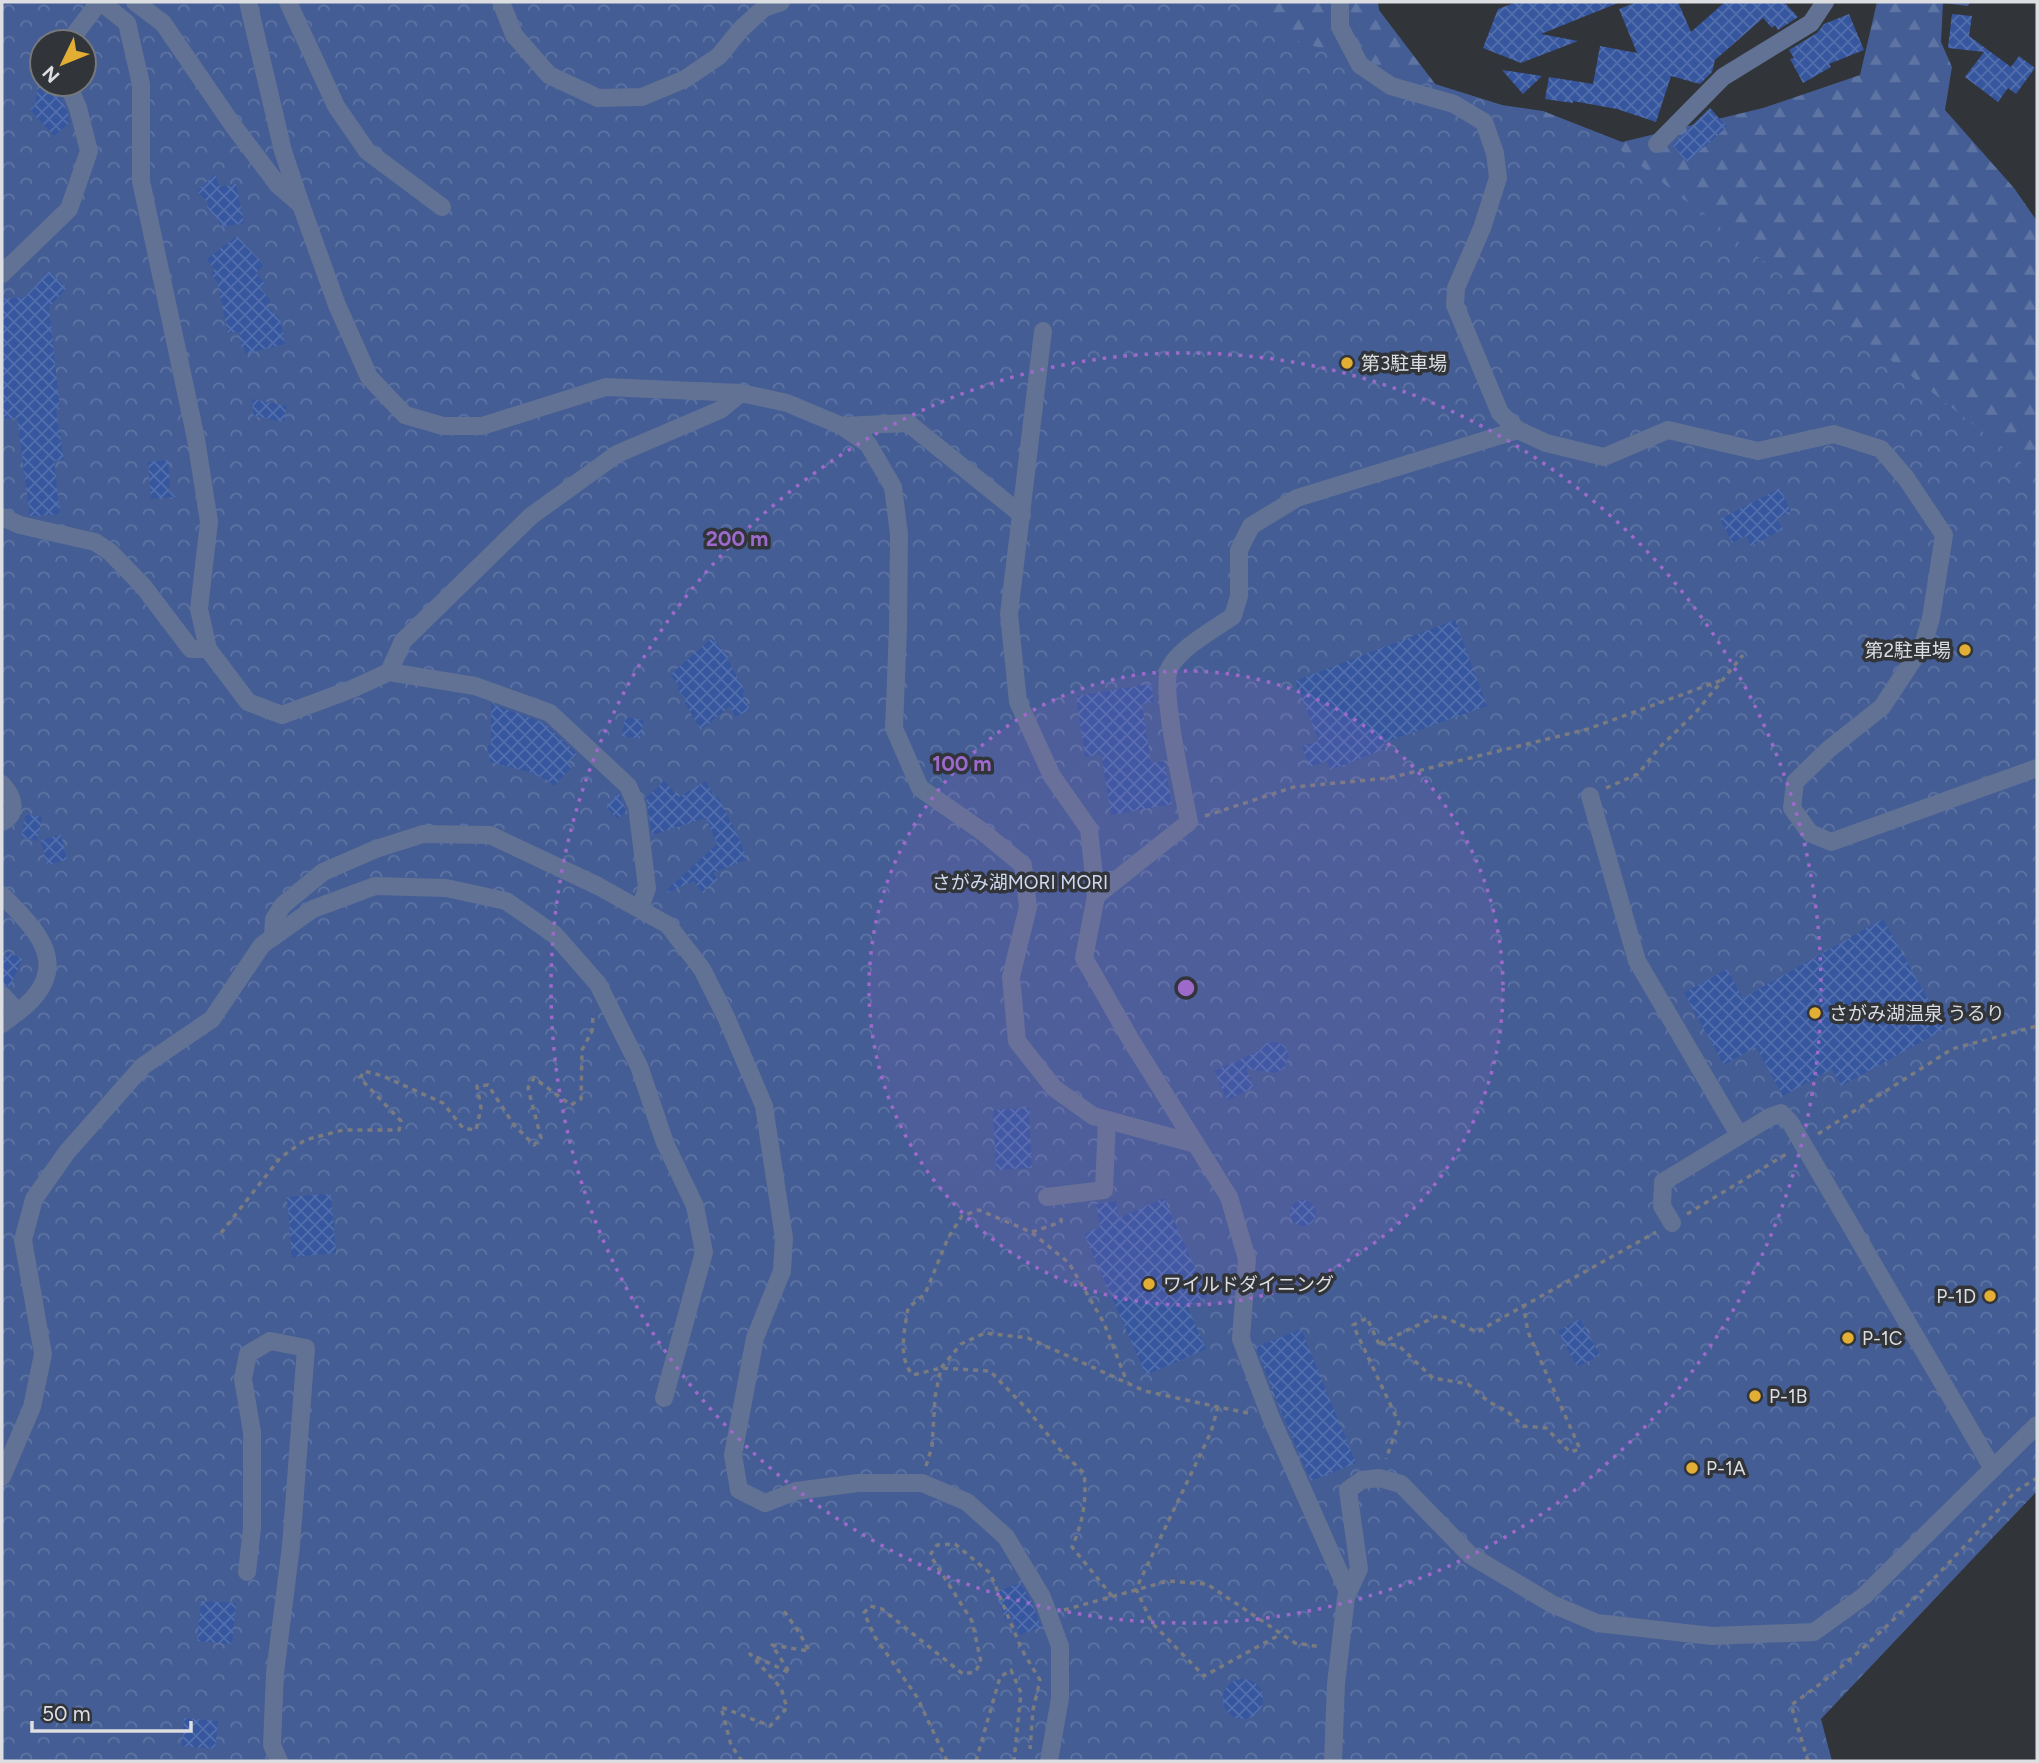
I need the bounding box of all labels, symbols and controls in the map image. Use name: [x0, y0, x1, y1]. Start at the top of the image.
north arrow: [28, 28, 98, 98]
text: N: [38, 61, 64, 87]
place label: 第3駐車場: [1361, 352, 1447, 375]
marker: 第3駐車場: [1339, 355, 1355, 371]
text: 200 m: [706, 526, 768, 551]
place label: 第2駐車場: [1864, 639, 1951, 662]
marker: 第2駐車場: [1957, 642, 1973, 658]
text: 100 m: [932, 751, 992, 776]
park label: さがみ湖MORI MORI: [932, 871, 1108, 894]
centre of rings: [1174, 976, 1198, 1000]
place label: さがみ湖温泉 うるり: [1829, 1002, 2005, 1025]
marker: さがみ湖温泉 うるり: [1807, 1005, 1823, 1021]
place label: ワイルドダイニング: [1163, 1273, 1334, 1296]
marker: ワイルドダイニング: [1141, 1276, 1157, 1292]
place label: P-1D: [1936, 1285, 1976, 1308]
marker: P-1D: [1982, 1288, 1998, 1304]
place label: P-1C: [1862, 1327, 1903, 1350]
marker: P-1C: [1840, 1330, 1856, 1346]
place label: P-1B: [1769, 1385, 1807, 1408]
marker: P-1B: [1747, 1388, 1763, 1404]
place label: P-1A: [1706, 1457, 1746, 1480]
marker: P-1A: [1684, 1460, 1700, 1476]
scale bar: [32, 1690, 191, 1734]
text: 50 m: [42, 1701, 91, 1726]

